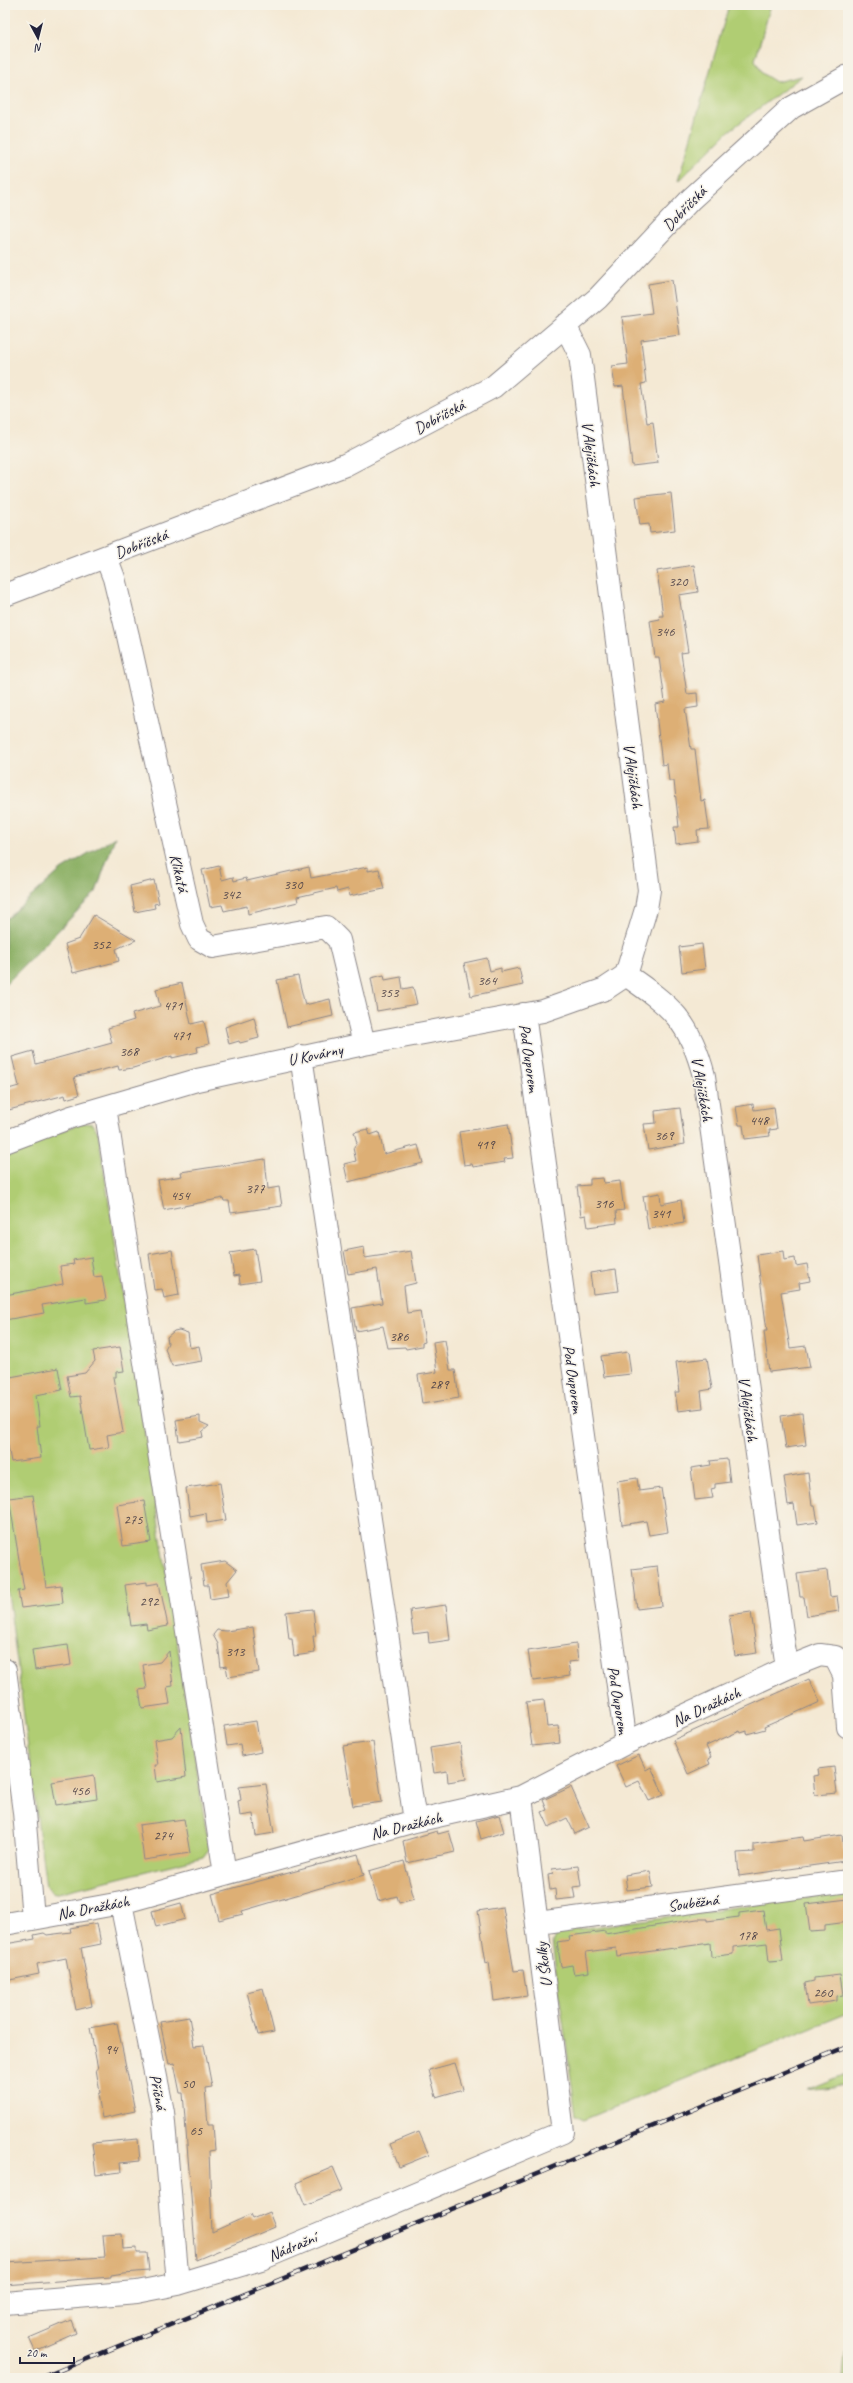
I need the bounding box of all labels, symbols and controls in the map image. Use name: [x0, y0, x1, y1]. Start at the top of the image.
north arrow: [18, 18, 58, 58]
text: N: [33, 41, 43, 56]
street label: Dobříčská: [659, 181, 712, 235]
street label: Dobříčská: [411, 394, 470, 439]
street label: V Alejíčkách: [577, 420, 605, 489]
street label: Dobříčská: [112, 524, 172, 563]
house number: 320: [669, 573, 689, 590]
house number: 346: [656, 623, 675, 640]
street label: V Alejíčkách: [619, 742, 648, 811]
street label: Klikatá: [165, 852, 194, 896]
house number: 330: [284, 876, 304, 893]
house number: 342: [222, 886, 242, 903]
house number: 352: [92, 936, 112, 953]
house number: 364: [478, 972, 498, 989]
house number: 353: [380, 984, 400, 1001]
house number: 471: [164, 997, 183, 1014]
street label: Pod Ouporem: [514, 1023, 544, 1095]
house number: 471: [172, 1027, 191, 1044]
street label: U Kovárny: [286, 1039, 346, 1070]
house number: 368: [120, 1043, 140, 1060]
street label: V Alejíčkách: [686, 1055, 718, 1124]
house number: 448: [750, 1112, 770, 1129]
house number: 369: [655, 1127, 675, 1144]
house number: 419: [476, 1136, 496, 1153]
house number: 377: [246, 1180, 265, 1197]
house number: 454: [171, 1187, 191, 1204]
house number: 316: [595, 1195, 614, 1212]
house number: 341: [652, 1205, 671, 1222]
house number: 386: [390, 1328, 409, 1345]
street label: Pod Ouporem: [558, 1344, 588, 1416]
street label: V Alejíčkách: [734, 1375, 763, 1444]
house number: 289: [430, 1376, 450, 1393]
house number: 275: [124, 1511, 143, 1528]
house number: 292: [140, 1593, 160, 1610]
house number: 313: [226, 1643, 246, 1660]
street label: Pod Ouporem: [603, 1665, 634, 1737]
street label: Na Dražkách: [669, 1682, 744, 1731]
house number: 456: [71, 1782, 90, 1799]
street label: Na Dražkách: [369, 1807, 445, 1844]
house number: 274: [154, 1827, 174, 1844]
street label: Souběžná: [667, 1889, 722, 1916]
street label: Na Dražkách: [56, 1891, 131, 1925]
house number: 178: [738, 1927, 758, 1944]
street label: U Školky: [531, 1940, 557, 1988]
house number: 260: [814, 1984, 834, 2001]
house number: 94: [105, 2041, 119, 2058]
street label: Příčná: [145, 2073, 172, 2114]
house number: 50: [182, 2075, 196, 2092]
house number: 65: [190, 2122, 203, 2139]
street label: Nádražní: [265, 2227, 322, 2266]
scale bar: [20, 2339, 74, 2365]
text: 20 m: [26, 2345, 48, 2361]

